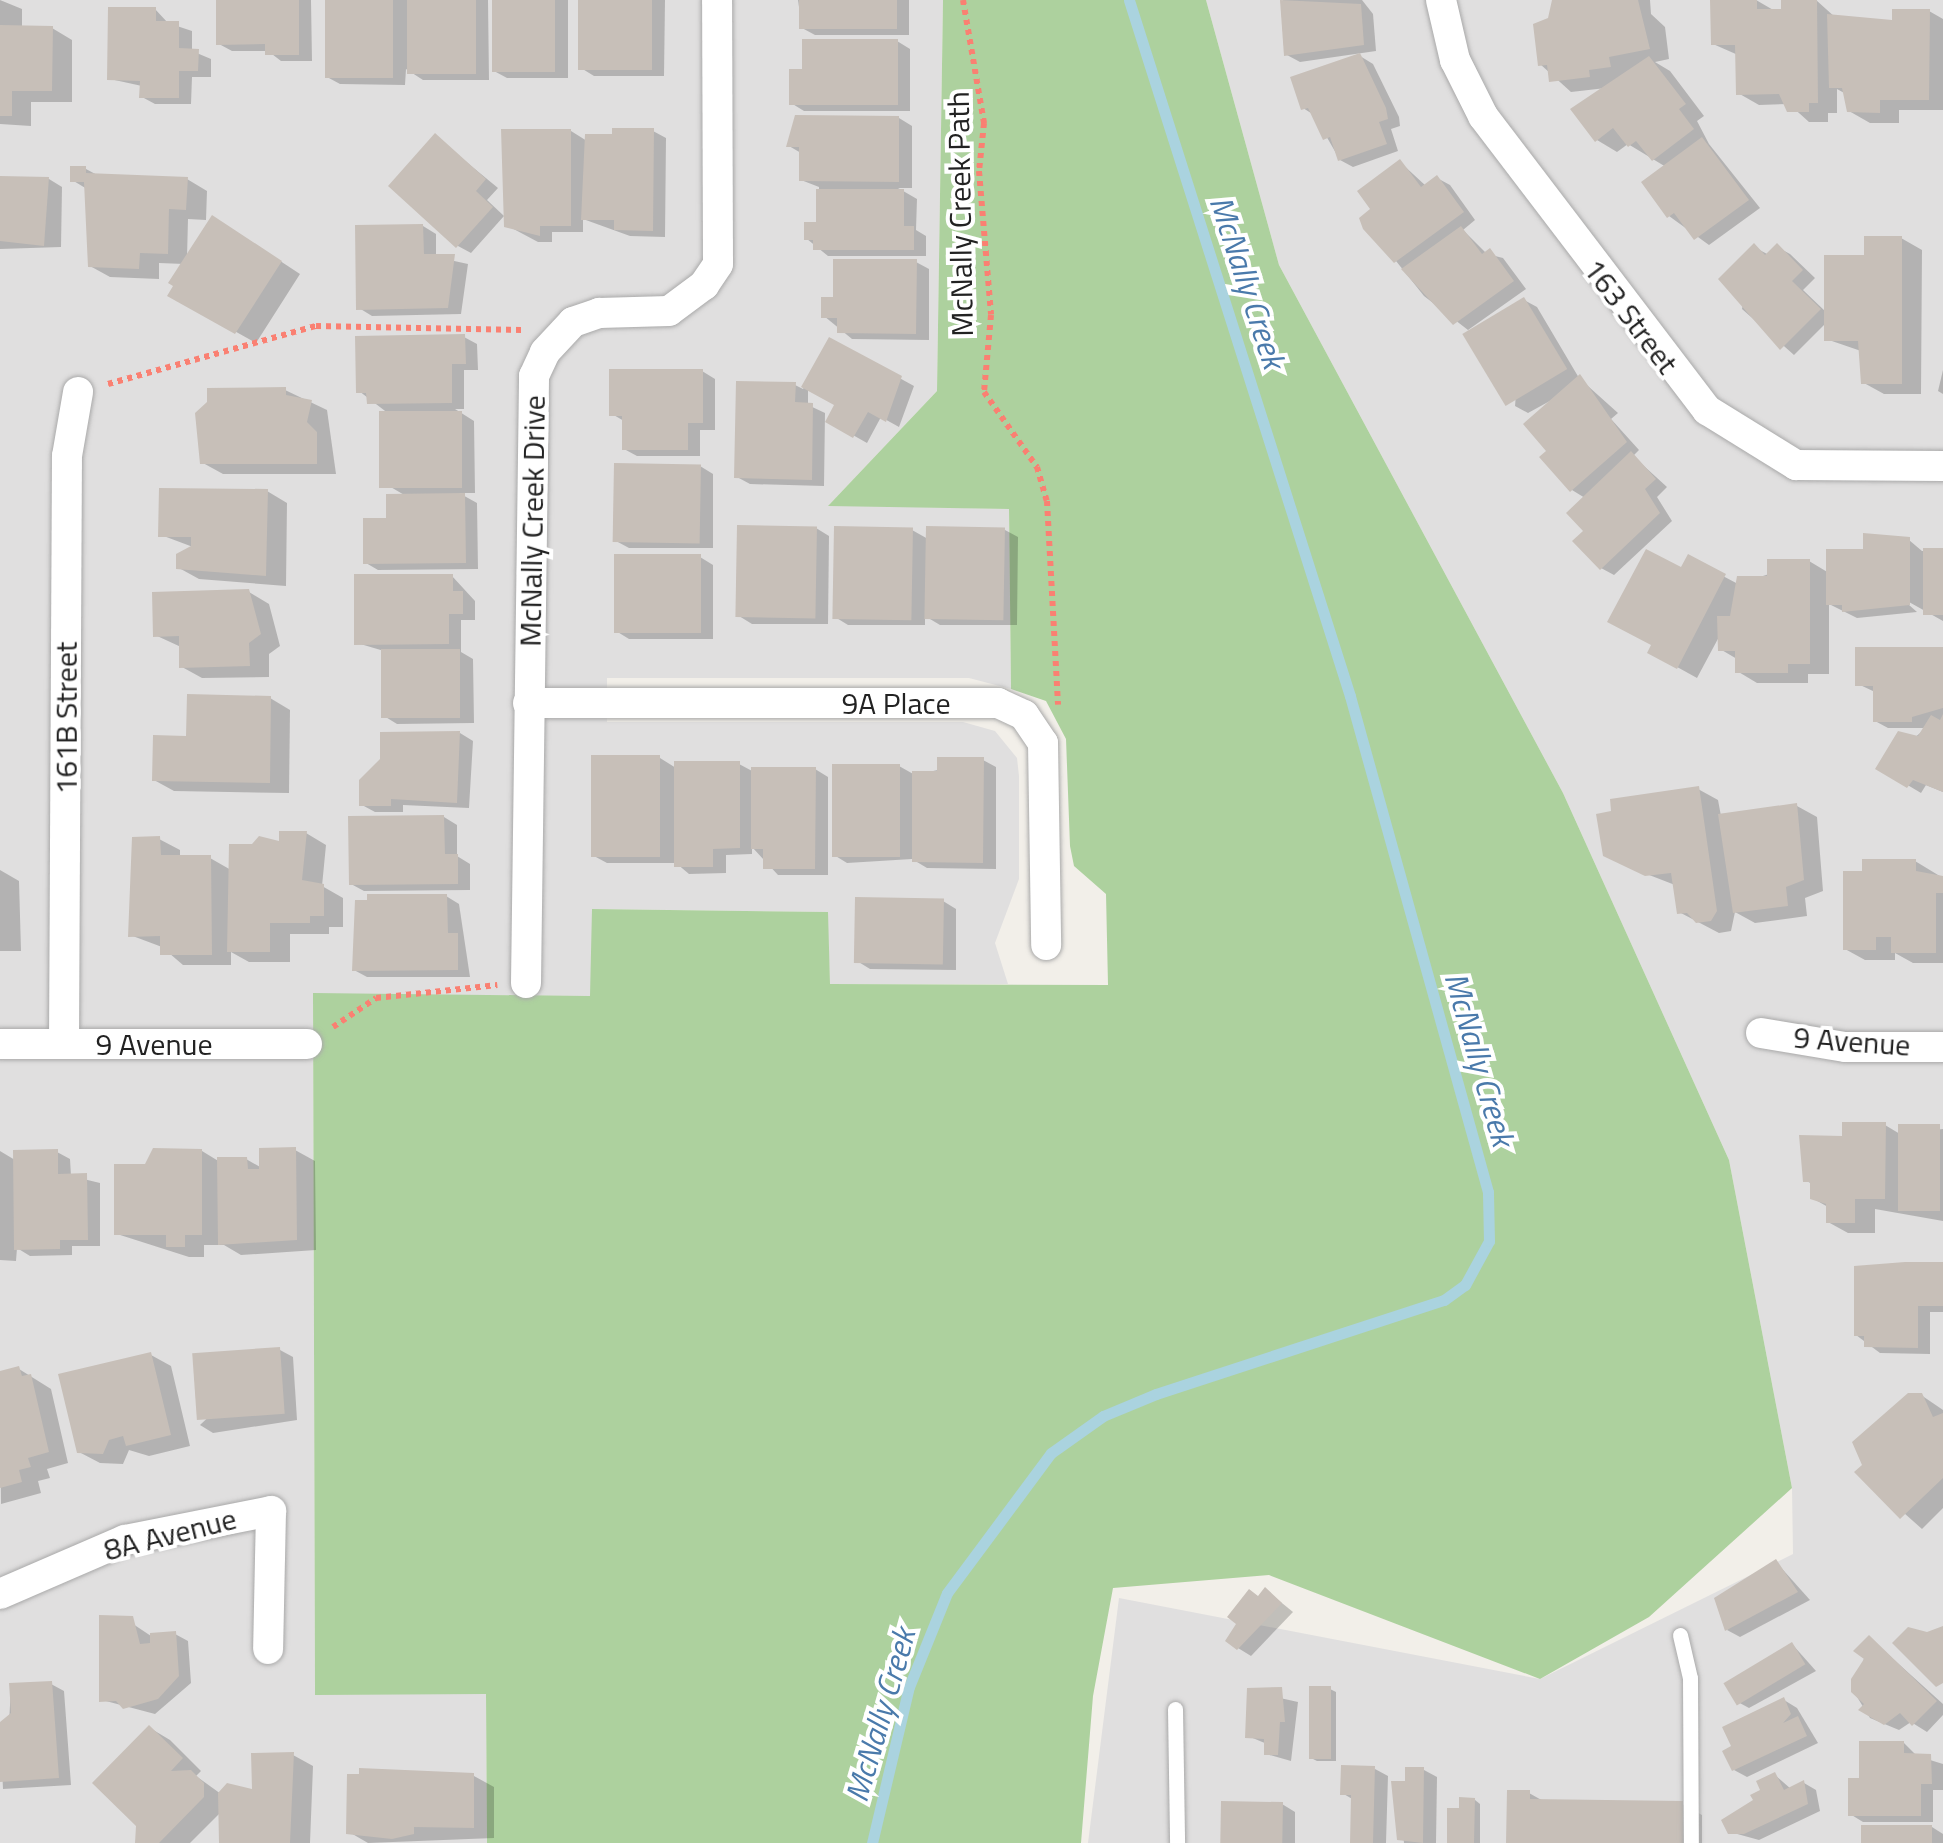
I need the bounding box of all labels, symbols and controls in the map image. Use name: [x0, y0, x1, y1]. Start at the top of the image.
street label: McNally Creek Path: [940, 91, 980, 337]
water label: McNally Creek: [1202, 191, 1294, 373]
street label: 163 Street: [1576, 252, 1686, 380]
street label: McNally Creek Drive: [512, 395, 552, 647]
street label: 161B Street: [48, 642, 84, 794]
street label: 9A Place: [841, 685, 951, 721]
water label: McNally Creek: [1437, 968, 1523, 1150]
street label: 9 Avenue: [1792, 1019, 1912, 1063]
street label: 9 Avenue: [95, 1026, 213, 1062]
street label: 8A Avenue: [100, 1500, 240, 1568]
water label: McNally Creek: [837, 1624, 923, 1806]

